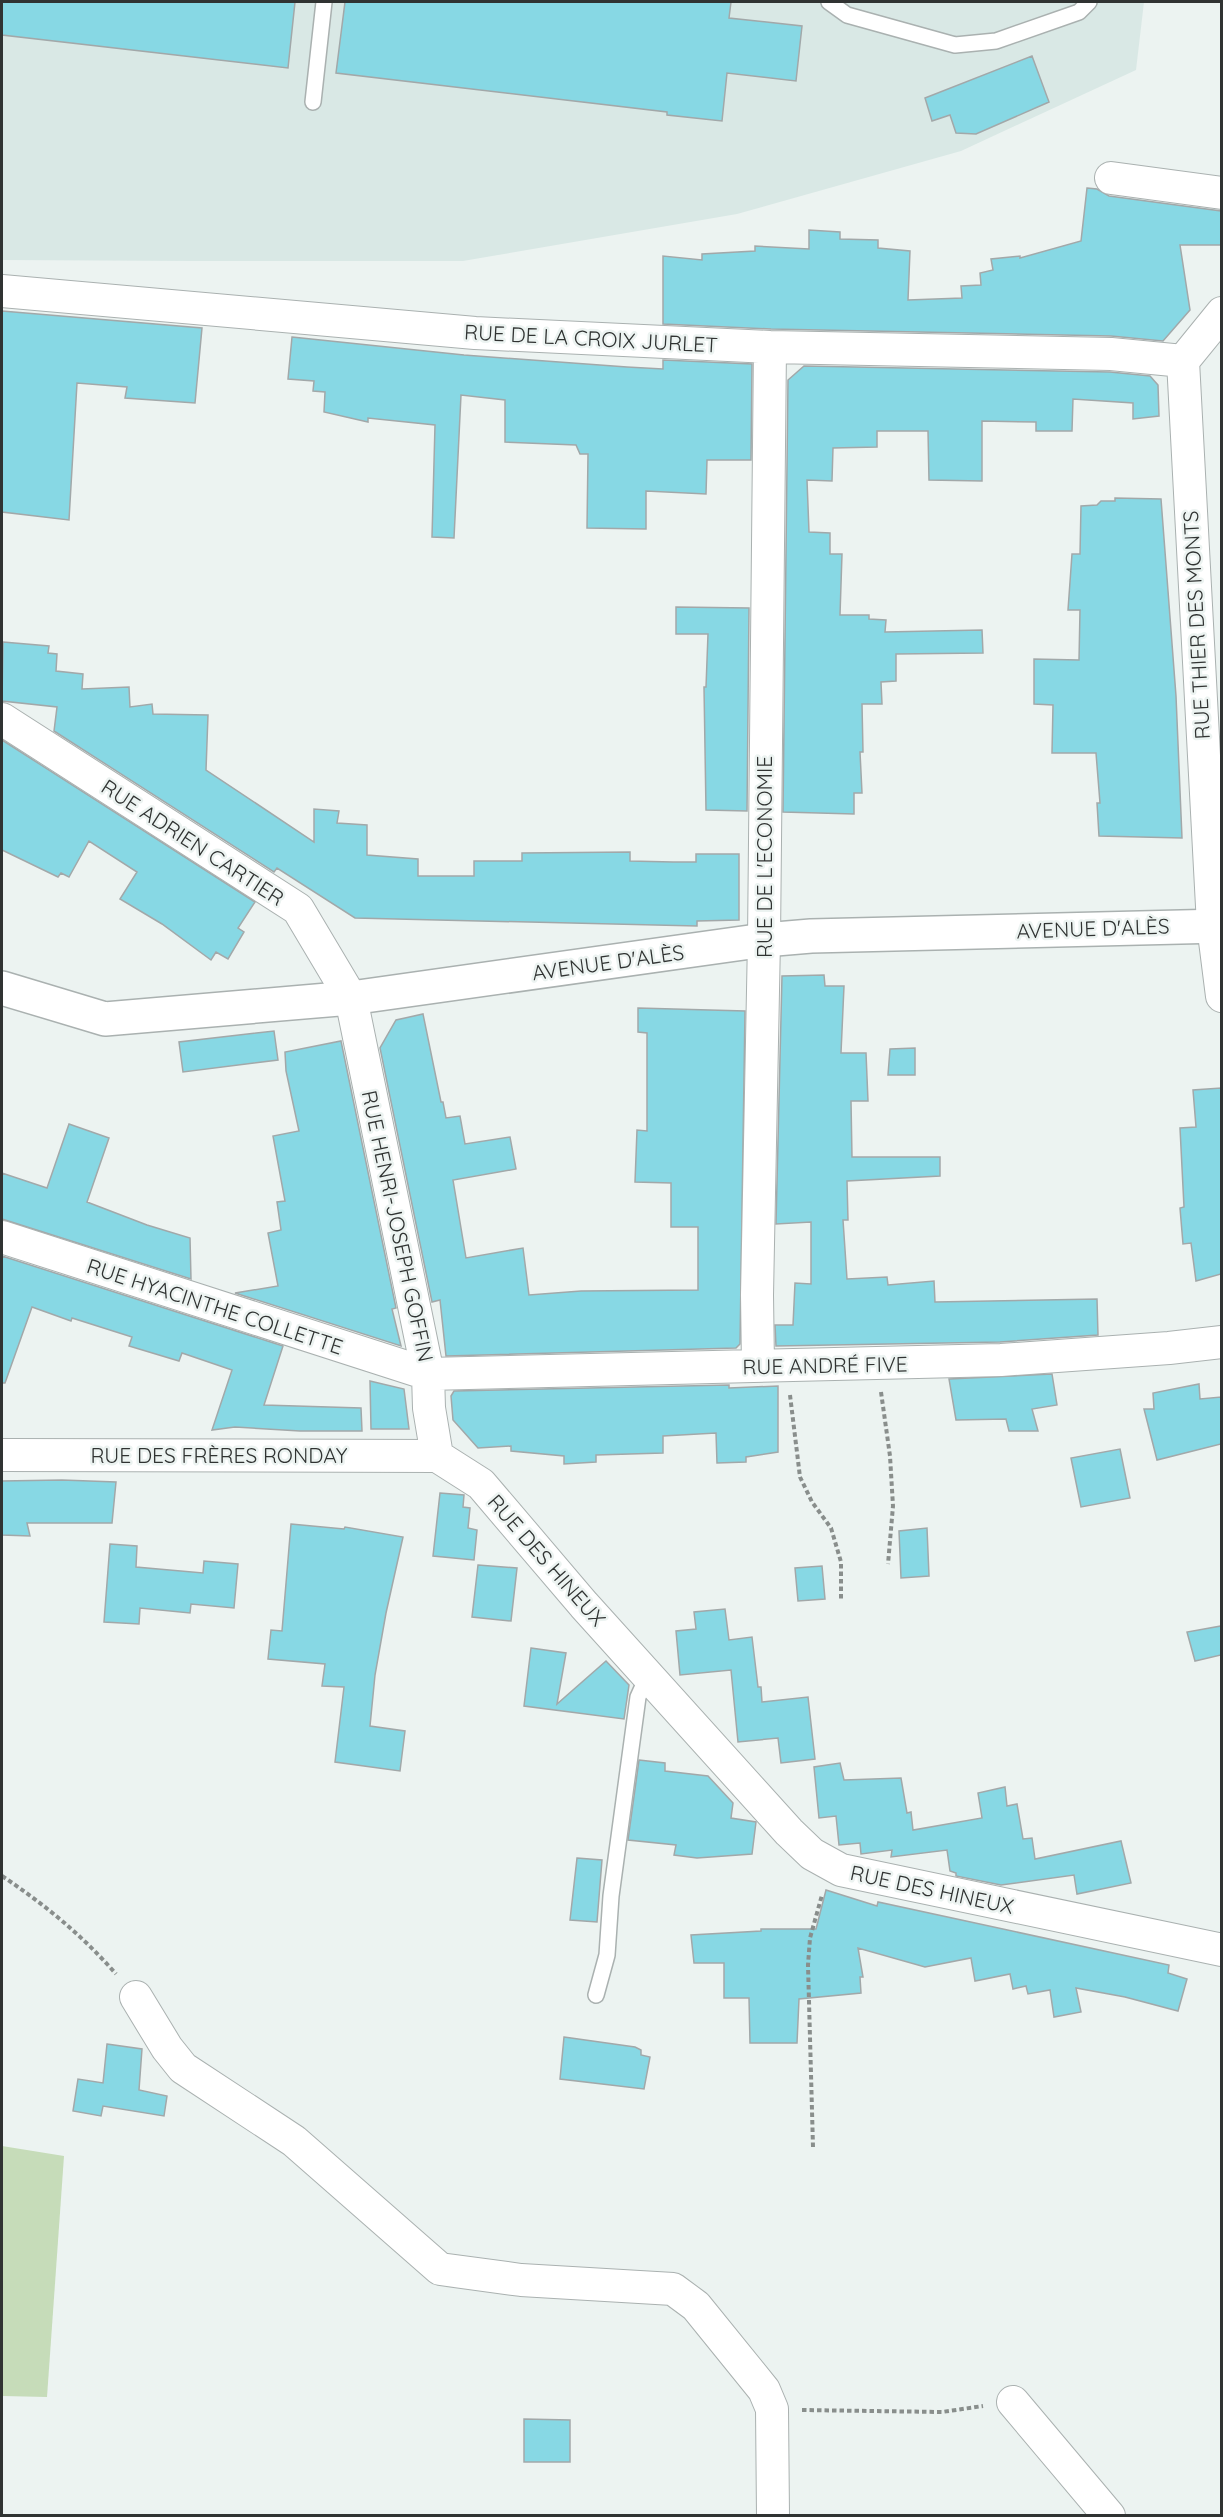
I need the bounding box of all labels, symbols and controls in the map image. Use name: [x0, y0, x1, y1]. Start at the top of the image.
street label: RUE DE LA CROIX JURLET: [463, 318, 719, 358]
street label: RUE THIER DES MONTS: [1177, 510, 1215, 740]
street label: RUE DE L'ECONOMIE: [751, 756, 777, 958]
street label: RUE ADRIEN CARTIER: [97, 773, 289, 911]
street label: AVENUE D'ALÈS: [1016, 912, 1170, 944]
street label: AVENUE D'ALÈS: [530, 938, 686, 986]
street label: RUE HENRI-JOSEPH GOFFIN: [357, 1088, 439, 1364]
street label: RUE HYACINTHE COLLETTE: [84, 1252, 346, 1360]
street label: RUE ANDRÉ FIVE: [742, 1351, 908, 1379]
street label: RUE DES FRÈRES RONDAY: [90, 1442, 348, 1468]
street label: RUE DES HINEUX: [483, 1489, 612, 1631]
street label: RUE DES HINEUX: [848, 1859, 1016, 1919]

